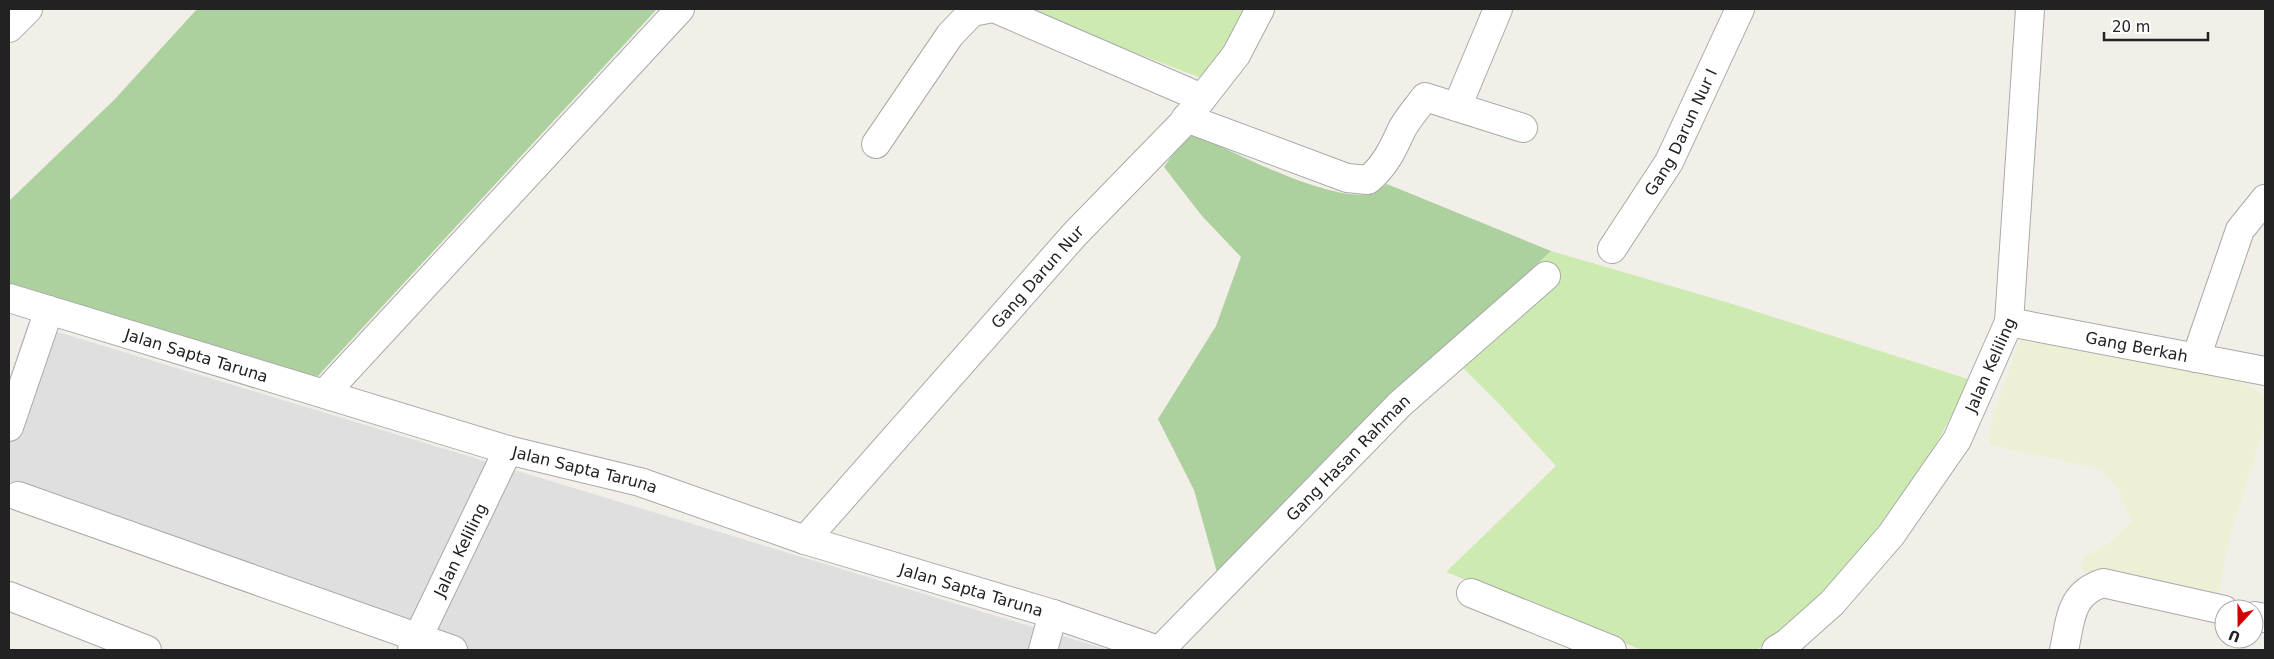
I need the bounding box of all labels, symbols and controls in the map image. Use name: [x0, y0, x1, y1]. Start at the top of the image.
scale bar: [2104, 10, 2208, 42]
text: 20 m: [2112, 18, 2150, 36]
street label: Gang Darun Nur I: [1641, 66, 1721, 199]
street label: Gang Darun Nur: [987, 222, 1088, 332]
street label: Jalan Keliling: [1961, 315, 2020, 416]
street label: Jalan Sapta Taruna: [121, 325, 270, 386]
street label: Gang Berkah: [2084, 328, 2189, 366]
street label: Gang Hasan Rahman: [1282, 391, 1414, 525]
street label: Jalan Sapta Taruna: [509, 442, 660, 497]
street label: Jalan Keliling: [429, 500, 491, 601]
street label: Jalan Sapta Taruna: [896, 559, 1045, 621]
north arrow: [2214, 599, 2264, 649]
text: U: [2226, 627, 2243, 646]

